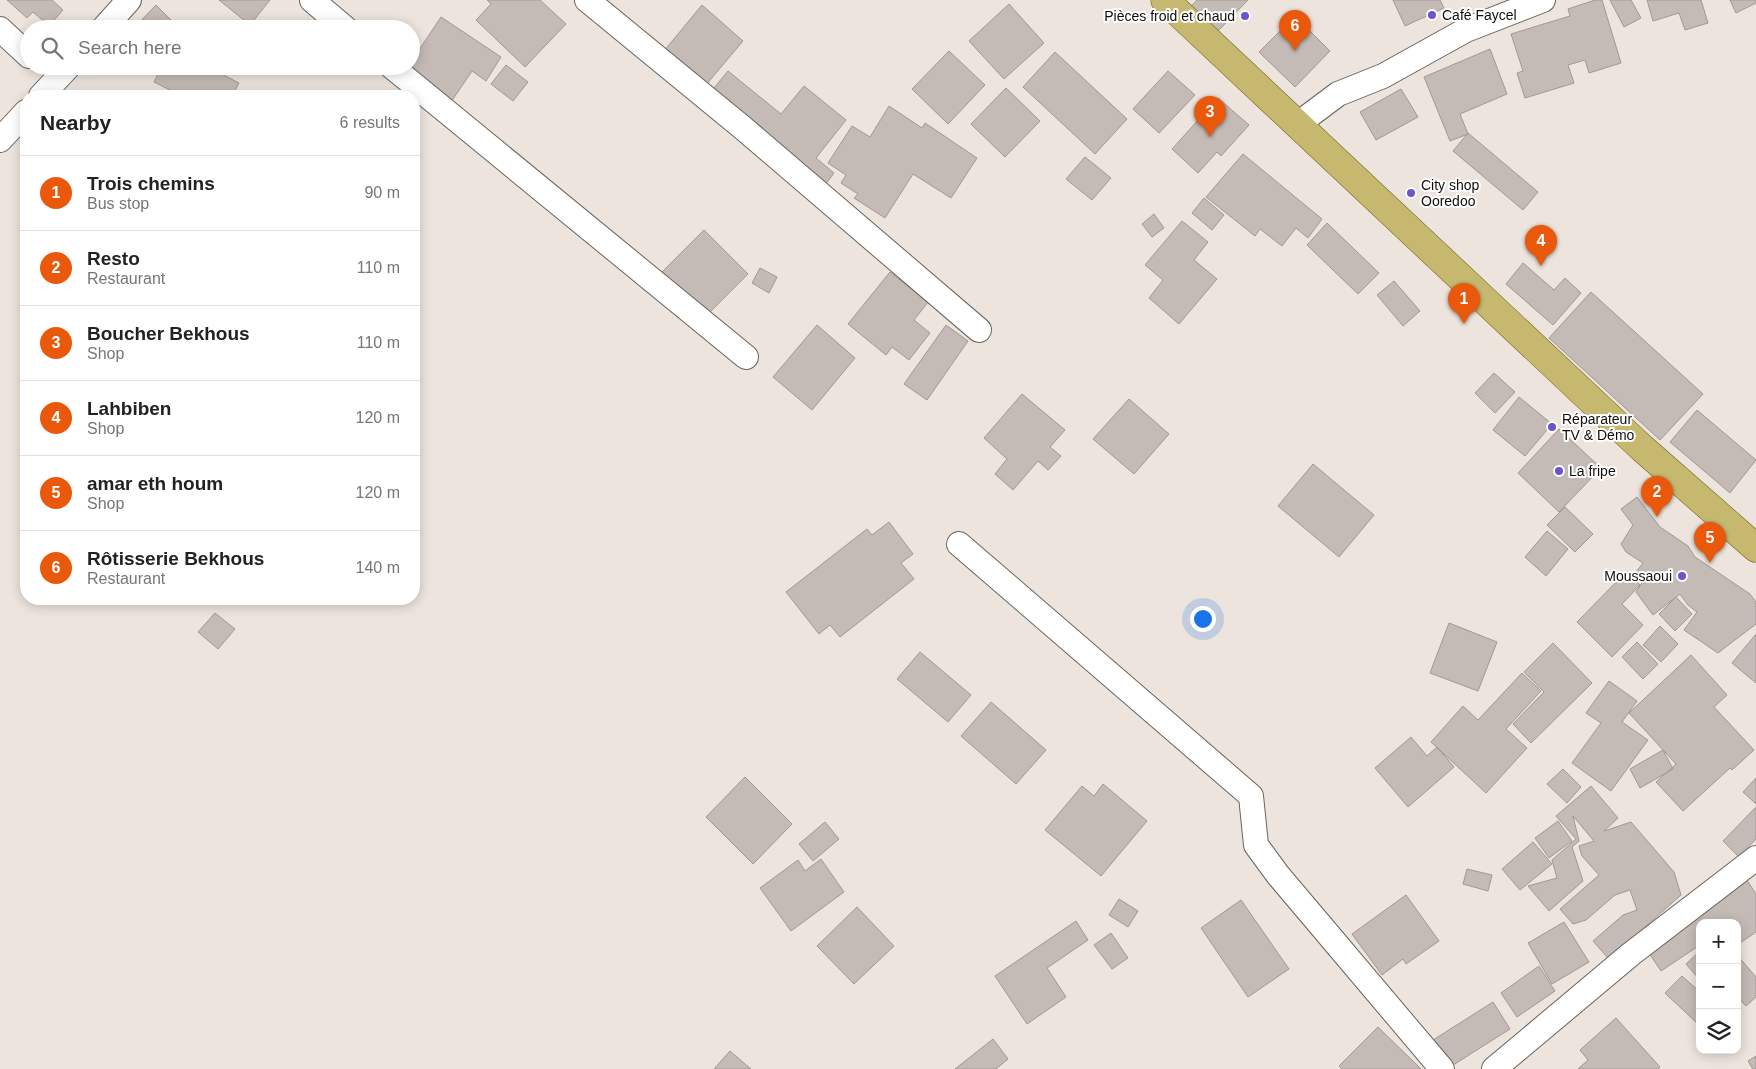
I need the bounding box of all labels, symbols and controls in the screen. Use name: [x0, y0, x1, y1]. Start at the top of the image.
place label: Café Faycel: [1442, 7, 1517, 23]
place label: Pièces froid et chaud: [1104, 8, 1235, 24]
marker: Café Faycel: [1426, 9, 1438, 21]
marker: Pièces froid et chaud: [1239, 10, 1251, 22]
pin: 6: [1279, 10, 1311, 51]
search box: [20, 20, 420, 75]
icon: search: [38, 34, 66, 62]
text: Search here: [78, 37, 182, 58]
pin: 3: [1194, 96, 1226, 137]
text: Nearby: [40, 111, 111, 134]
text: 6 results: [340, 114, 400, 131]
text: Trois chemins: [87, 173, 215, 194]
place label: City shop Ooredoo: [1421, 177, 1480, 209]
text: 1: [52, 184, 60, 201]
text: 90 m: [364, 184, 400, 201]
marker: City shop Ooredoo: [1405, 187, 1417, 199]
text: Bus stop: [87, 195, 149, 212]
pin: 4: [1525, 225, 1557, 266]
text: Resto: [87, 248, 140, 269]
text: 2: [52, 259, 60, 276]
text: 110 m: [357, 259, 400, 276]
text: Restaurant: [87, 270, 165, 287]
pin: 1: [1448, 283, 1480, 324]
text: Boucher Bekhous: [87, 323, 250, 344]
text: 3: [52, 334, 60, 351]
text: 110 m: [357, 334, 400, 351]
text: Shop: [87, 345, 124, 362]
text: Lahbiben: [87, 398, 171, 419]
text: 4: [52, 409, 60, 426]
text: 120 m: [356, 409, 400, 426]
place label: Réparateur TV & Démo: [1562, 411, 1635, 443]
text: Shop: [87, 420, 124, 437]
marker: Réparateur TV & Démo: [1546, 421, 1558, 433]
place label: La fripe: [1569, 463, 1616, 479]
marker: La fripe: [1553, 465, 1565, 477]
text: amar eth houm: [87, 473, 223, 494]
pin: 2: [1641, 476, 1673, 517]
text: 5: [52, 484, 60, 501]
text: 120 m: [356, 484, 400, 501]
text: Shop: [87, 495, 124, 512]
pin: 5: [1694, 522, 1726, 563]
text: Rôtisserie Bekhous: [87, 548, 264, 569]
text: 6: [52, 559, 60, 576]
text: 140 m: [356, 559, 400, 576]
place label: Moussaoui: [1604, 568, 1672, 584]
text: Restaurant: [87, 570, 165, 587]
marker: Moussaoui: [1676, 570, 1688, 582]
your location: [1190, 606, 1216, 632]
map controls: [1696, 919, 1741, 1054]
button: +: [1696, 919, 1741, 964]
button: −: [1696, 964, 1741, 1009]
button: layers: [1696, 1009, 1741, 1054]

